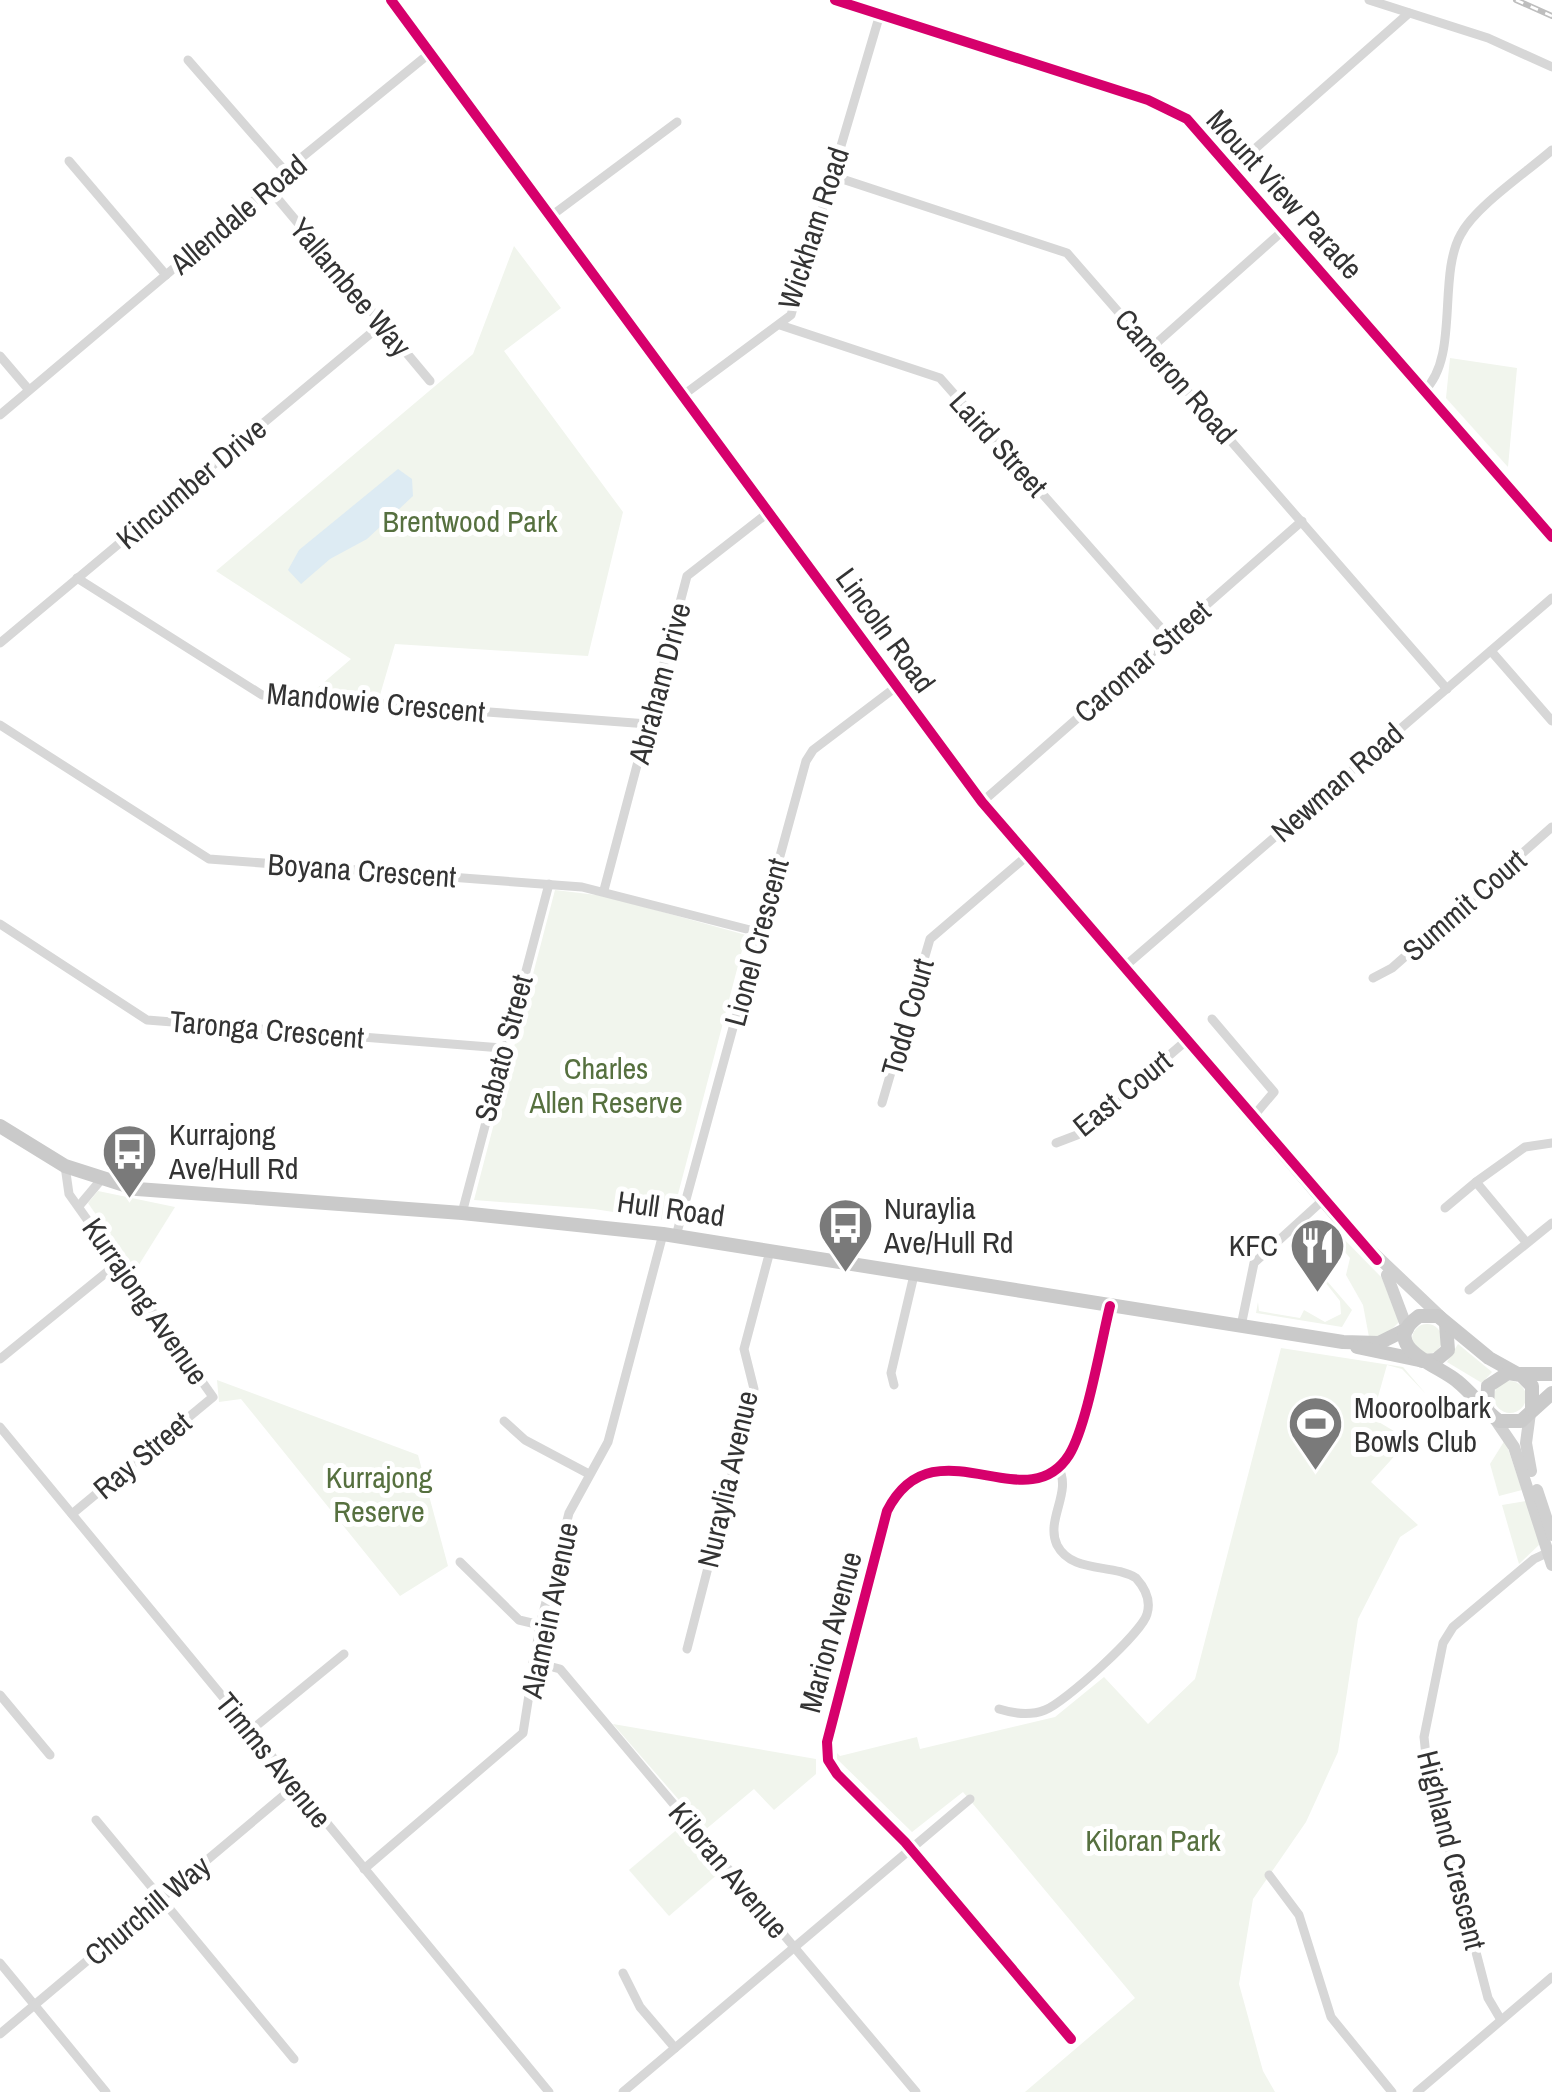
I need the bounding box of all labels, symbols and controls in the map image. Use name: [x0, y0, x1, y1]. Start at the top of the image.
street label: Mount View Parade: [1198, 100, 1372, 288]
street label: Wickham Road: [768, 142, 858, 314]
street label: Allendale Road: [160, 145, 315, 284]
street label: Yallambee Way: [281, 209, 421, 365]
street label: Cameron Road: [1106, 300, 1246, 452]
street label: Laird Street: [941, 383, 1057, 505]
street label: Kincumber Drive: [107, 408, 275, 558]
park label: Brentwood Park: [382, 501, 558, 541]
street label: Lincoln Road: [827, 560, 945, 700]
street label: Caromar Street: [1065, 591, 1219, 731]
street label: Abraham Drive: [618, 598, 700, 769]
street label: Mandowie Crescent: [265, 673, 487, 731]
street label: Newman Road: [1262, 714, 1412, 850]
street label: Summit Court: [1394, 840, 1534, 970]
street label: Boyana Crescent: [266, 843, 458, 897]
street label: Lionel Crescent: [714, 853, 798, 1030]
street label: Todd Court: [871, 954, 943, 1080]
street label: Sabato Street: [464, 970, 542, 1126]
street label: Taronga Crescent: [168, 1001, 366, 1057]
street label: East Court: [1064, 1041, 1180, 1145]
park label: Charles Allen Reserve: [528, 1048, 683, 1122]
place label: Kurrajong Ave/Hull Rd: [168, 1114, 298, 1188]
bus stop icon: Kurrajong Ave/Hull Rd: [100, 1121, 160, 1200]
street label: Hull Road: [615, 1181, 727, 1235]
place label: Nuraylia Ave/Hull Rd: [883, 1188, 1013, 1262]
bus stop icon: Nuraylia Ave/Hull Rd: [815, 1195, 875, 1274]
street label: Kurrajong Avenue: [74, 1210, 218, 1392]
restaurant icon: KFC: [1287, 1215, 1347, 1294]
place label: KFC: [1229, 1225, 1278, 1265]
street label: Nuraylia Avenue: [687, 1387, 767, 1571]
place label: Mooroolbark Bowls Club: [1354, 1387, 1491, 1461]
sports icon: Mooroolbark Bowls Club: [1285, 1394, 1345, 1473]
street label: Ray Street: [85, 1402, 199, 1508]
park label: Kurrajong Reserve: [326, 1457, 433, 1531]
street label: Alamein Avenue: [511, 1518, 587, 1703]
street label: Marion Avenue: [789, 1547, 871, 1717]
street label: Timms Avenue: [207, 1684, 341, 1836]
street label: Highland Crescent: [1408, 1746, 1496, 1954]
street label: Kiloran Avenue: [660, 1793, 798, 1947]
park label: Kiloran Park: [1085, 1820, 1221, 1860]
street label: Churchill Way: [76, 1845, 219, 1974]

